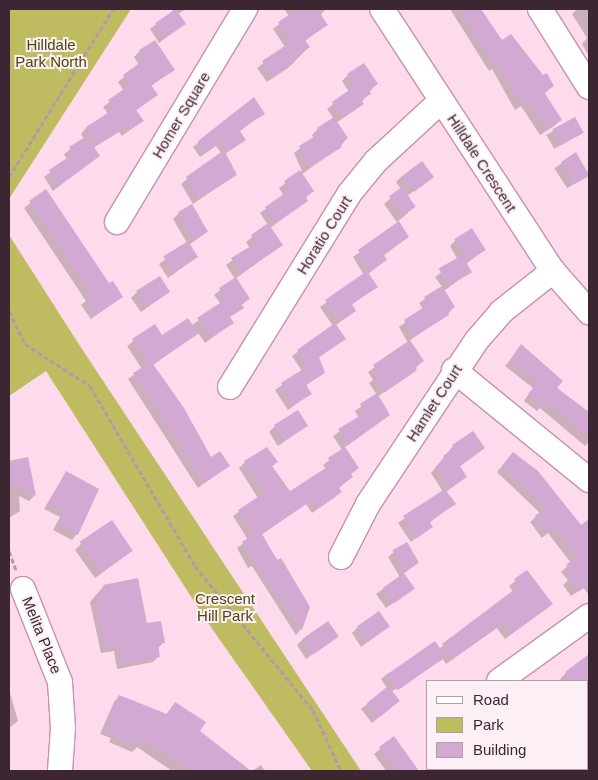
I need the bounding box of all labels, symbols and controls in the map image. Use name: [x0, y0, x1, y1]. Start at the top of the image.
park label: Hilldale Park North: [15, 35, 87, 70]
street label: Homer Square: [148, 69, 214, 161]
street label: Hilldale Crescent: [444, 111, 520, 215]
street label: Horatio Court: [293, 192, 355, 278]
street label: Hamlet Court: [402, 361, 466, 445]
park label: Crescent Hill Park: [195, 589, 255, 624]
street label: Melita Place: [18, 594, 66, 676]
legend: [426, 680, 588, 770]
text: Road: [473, 691, 509, 708]
text: Park: [473, 716, 504, 733]
text: Building: [473, 741, 526, 758]

